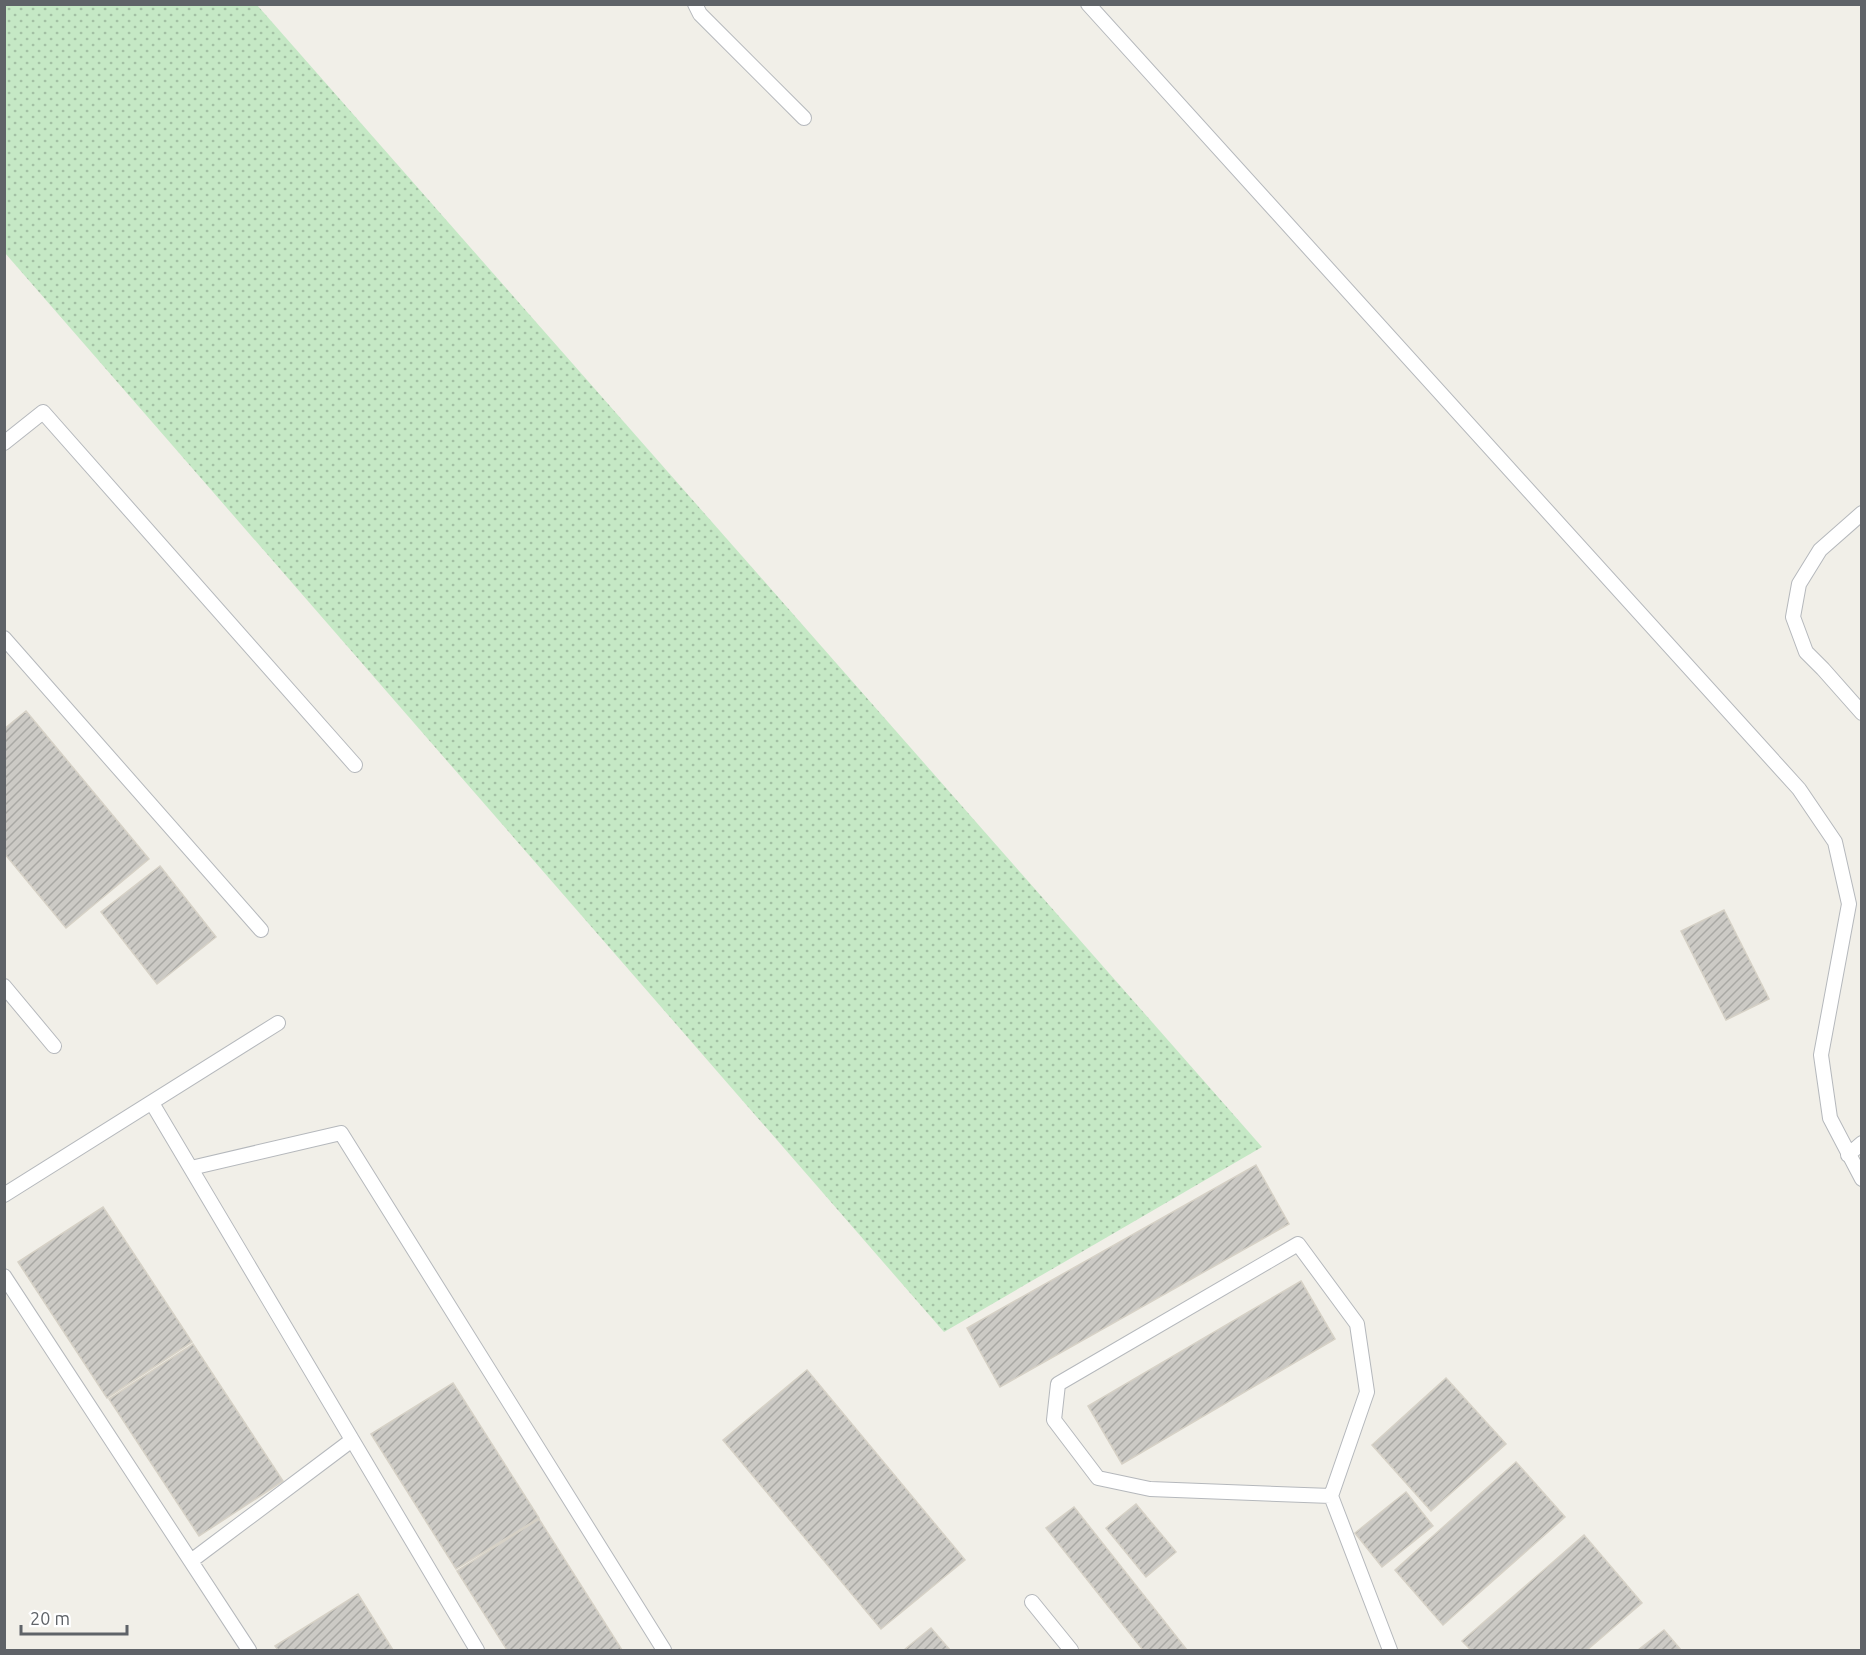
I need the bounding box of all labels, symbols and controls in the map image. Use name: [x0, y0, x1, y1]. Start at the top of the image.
scale bar: [21, 1598, 128, 1636]
text: 20 m: [30, 1608, 70, 1628]

